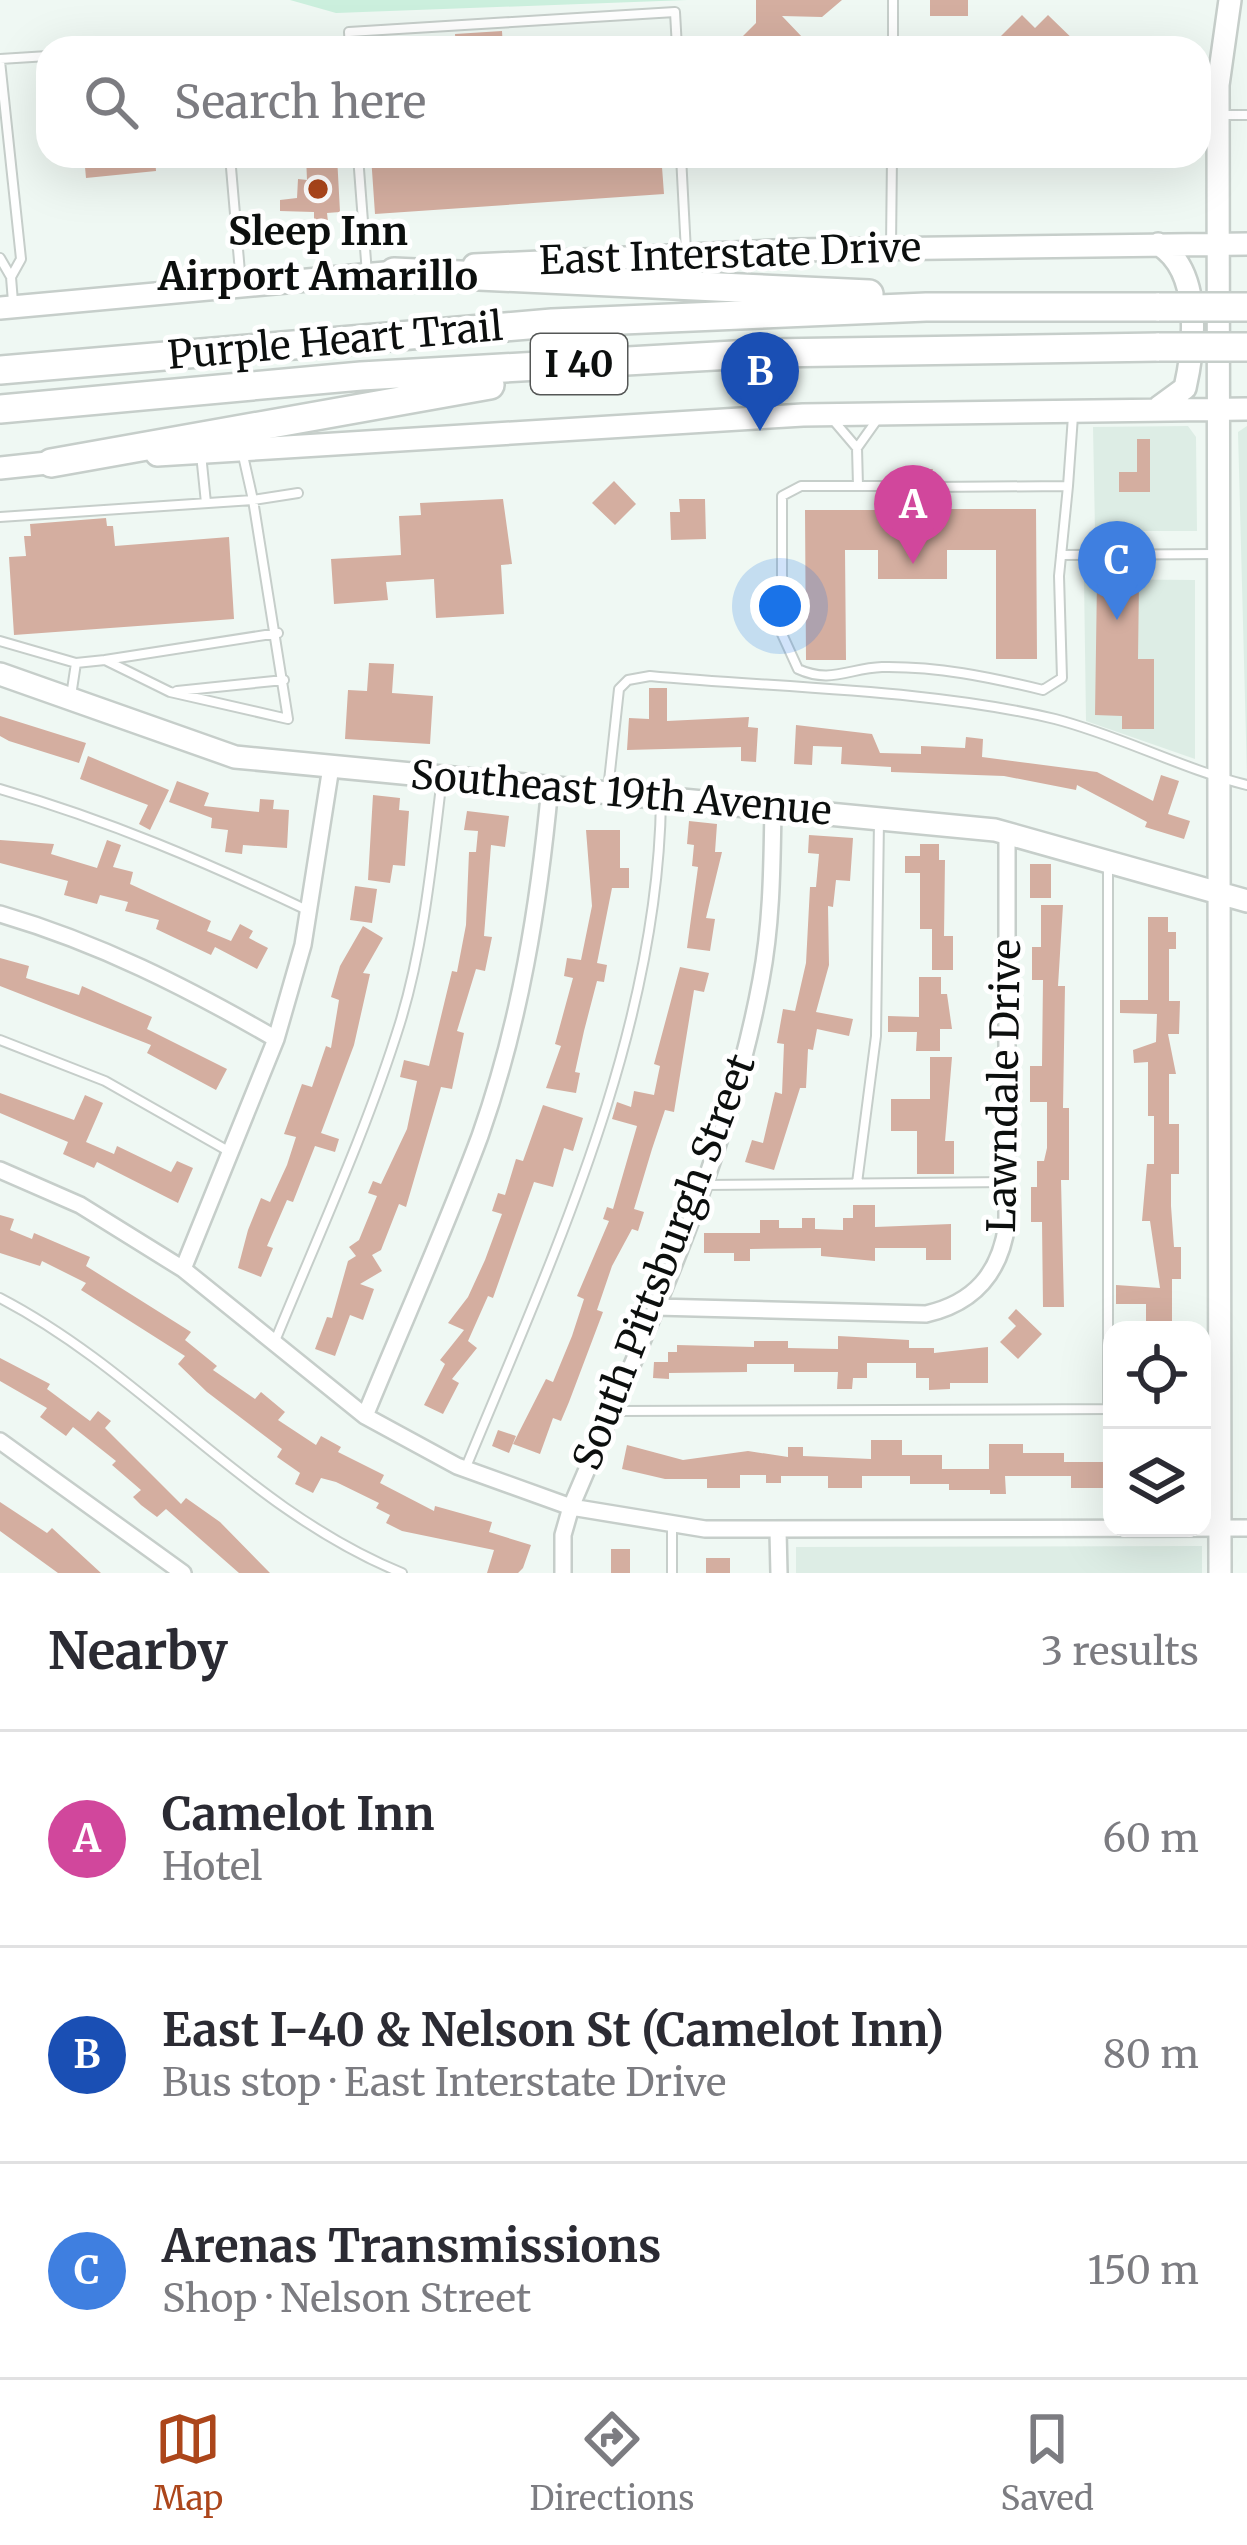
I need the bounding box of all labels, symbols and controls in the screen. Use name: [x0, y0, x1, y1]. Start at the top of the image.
search box: [36, 36, 1211, 168]
icon: search: [78, 69, 144, 135]
text: Search here: [174, 74, 426, 130]
marker: Sleep Inn Airport Amarillo: [305, 176, 331, 202]
place label: Sleep Inn Airport Amarillo: [157, 207, 478, 301]
street label: East Interstate Drive: [538, 223, 922, 285]
street label: Purple Heart Trail: [165, 302, 505, 380]
pin: B: [721, 332, 799, 431]
road number: I 40: [531, 334, 627, 394]
pin: A: [874, 465, 952, 564]
pin: C: [1078, 521, 1156, 620]
your location: [750, 576, 810, 636]
street label: Southeast 19th Avenue: [409, 750, 833, 836]
street label: Lawndale Drive: [977, 939, 1031, 1233]
street label: South Pittsburgh Street: [562, 1047, 766, 1477]
map controls: [1103, 1321, 1211, 1537]
button: locate: [1103, 1321, 1211, 1429]
button: layers: [1103, 1429, 1211, 1537]
text: Nearby: [48, 1619, 228, 1683]
text: 3 results: [1041, 1627, 1199, 1676]
text: Camelot Inn: [162, 1786, 435, 1842]
text: A: [73, 1814, 101, 1863]
text: 60 m: [1102, 1814, 1199, 1863]
text: Hotel: [162, 1842, 262, 1891]
text: East I-40 & Nelson St (Camelot Inn): [162, 2002, 944, 2058]
text: B: [73, 2030, 101, 2079]
text: 80 m: [1103, 2030, 1199, 2079]
text: Bus stop · East Interstate Drive: [162, 2058, 726, 2107]
text: Arenas Transmissions: [162, 2218, 661, 2274]
text: C: [74, 2246, 100, 2295]
text: 150 m: [1087, 2246, 1199, 2295]
text: Shop · Nelson Street: [162, 2274, 531, 2323]
tab: Map: [153, 2406, 223, 2519]
tab: Directions: [529, 2406, 694, 2519]
tab: Saved: [1000, 2406, 1094, 2519]

